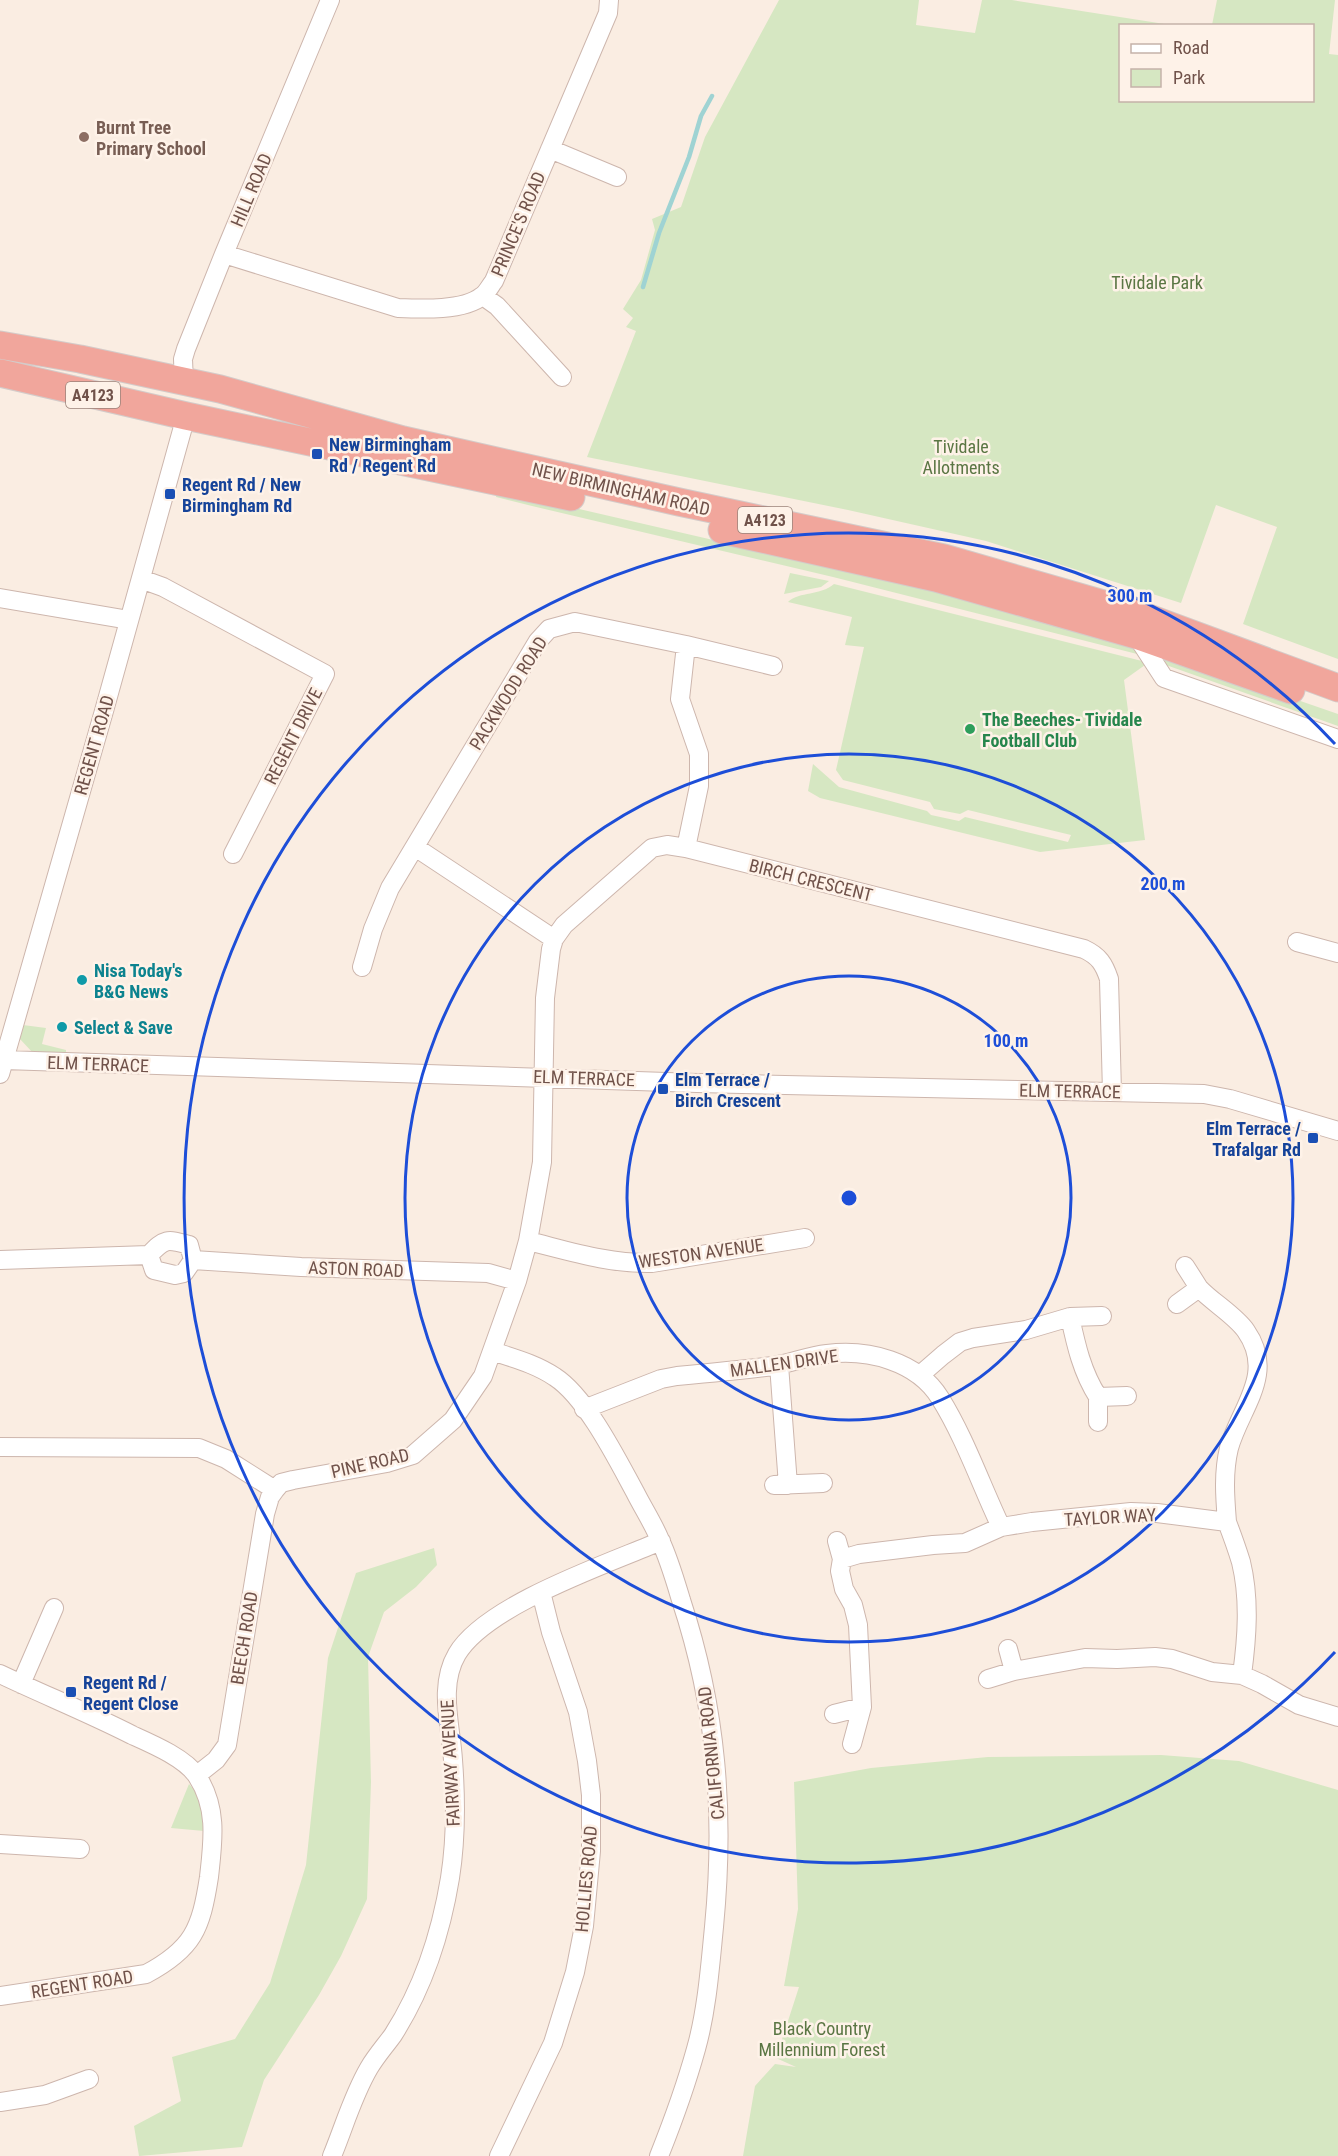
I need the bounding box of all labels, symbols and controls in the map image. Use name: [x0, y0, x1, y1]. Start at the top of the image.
legend: [1119, 24, 1314, 102]
text: Road: [1173, 37, 1209, 58]
text: Park: [1173, 67, 1205, 88]
place label: Burnt Tree Primary School: [96, 117, 206, 159]
marker: Burnt Tree Primary School: [77, 130, 91, 144]
street label: HILL ROAD: [226, 150, 276, 230]
street label: PRINCE'S ROAD: [486, 168, 550, 280]
park label: Tividale Park: [1111, 272, 1203, 293]
road number: A4123: [66, 382, 120, 408]
place label: New Birmingham Rd / Regent Rd: [329, 434, 451, 476]
park label: Tividale Allotments: [922, 436, 1000, 478]
marker: New Birmingham Rd / Regent Rd: [310, 447, 324, 461]
street label: NEW BIRMINGHAM ROAD: [530, 458, 712, 520]
place label: Regent Rd / New Birmingham Rd: [182, 474, 302, 516]
marker: Regent Rd / New Birmingham Rd: [163, 487, 177, 501]
road number: A4123: [738, 507, 792, 533]
text: 300 m: [1108, 585, 1152, 606]
street label: PACKWOOD ROAD: [465, 632, 551, 754]
street label: REGENT DRIVE: [260, 684, 326, 788]
street label: REGENT ROAD: [70, 693, 118, 797]
place label: The Beeches- Tividale Football Club: [982, 709, 1143, 751]
marker: The Beeches- Tividale Football Club: [963, 722, 977, 736]
street label: BIRCH CRESCENT: [747, 854, 875, 906]
text: 200 m: [1141, 873, 1185, 894]
place label: Nisa Today's B&G News: [94, 960, 182, 1002]
marker: Nisa Today's B&G News: [75, 973, 89, 987]
place label: Select & Save: [74, 1017, 173, 1038]
marker: Select & Save: [55, 1020, 69, 1034]
text: 100 m: [984, 1030, 1028, 1051]
street label: ELM TERRACE: [47, 1052, 149, 1076]
street label: ELM TERRACE: [533, 1066, 635, 1090]
place label: Elm Terrace / Birch Crescent: [675, 1069, 781, 1111]
street label: ELM TERRACE: [1019, 1080, 1121, 1102]
marker: Elm Terrace / Birch Crescent: [656, 1082, 670, 1096]
place label: Elm Terrace / Trafalgar Rd: [1206, 1118, 1301, 1160]
marker: Elm Terrace / Trafalgar Rd: [1306, 1131, 1320, 1145]
centre of rings: [839, 1188, 859, 1208]
street label: WESTON AVENUE: [637, 1234, 765, 1272]
street label: ASTON ROAD: [308, 1257, 404, 1281]
street label: MALLEN DRIVE: [729, 1345, 839, 1381]
street label: PINE ROAD: [329, 1444, 411, 1482]
street label: TAYLOR WAY: [1063, 1504, 1157, 1530]
street label: BEECH ROAD: [226, 1590, 262, 1686]
place label: Regent Rd / Regent Close: [83, 1672, 179, 1714]
marker: Regent Rd / Regent Close: [64, 1685, 78, 1699]
street label: CALIFORNIA ROAD: [694, 1685, 728, 1821]
street label: FAIRWAY AVENUE: [436, 1699, 464, 1827]
street label: HOLLIES ROAD: [571, 1825, 601, 1933]
street label: REGENT ROAD: [29, 1966, 135, 2002]
park label: Black Country Millennium Forest: [758, 2018, 886, 2060]

